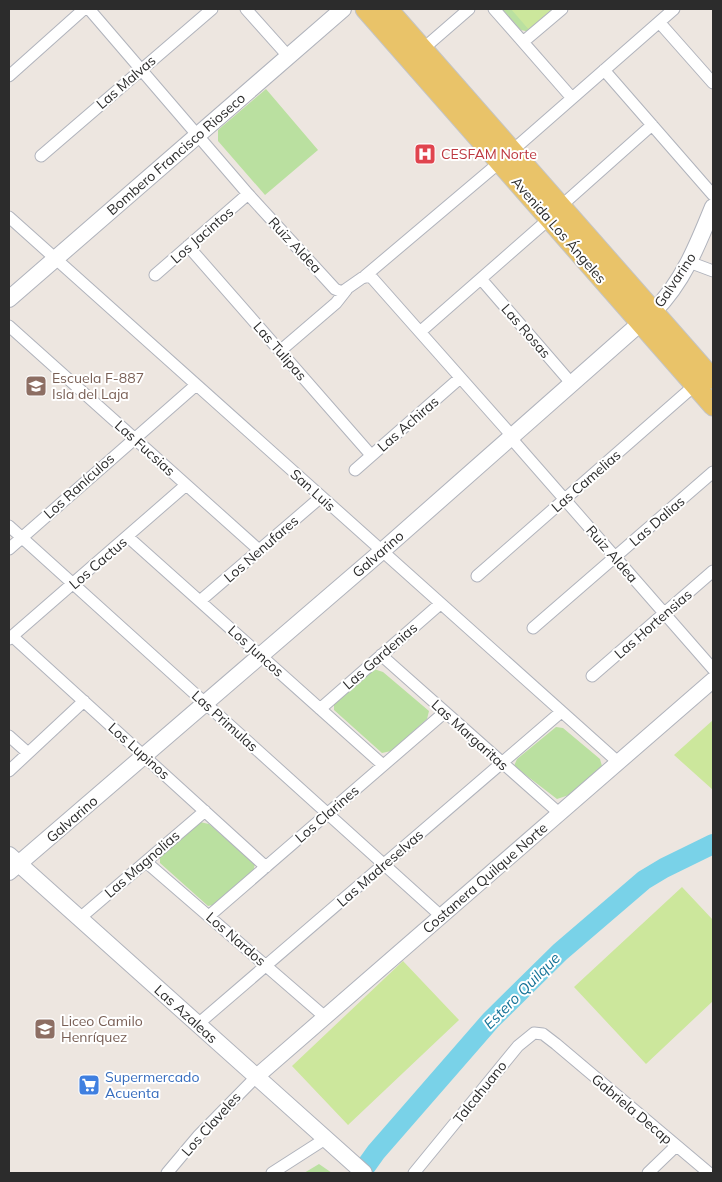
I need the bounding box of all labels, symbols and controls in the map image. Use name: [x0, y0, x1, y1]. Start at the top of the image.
street label: Las Malvas: [93, 51, 159, 113]
street label: Bombero Francisco Rioseco: [103, 89, 249, 219]
hospital icon: CESFAM Norte: [413, 142, 437, 166]
place label: CESFAM Norte: [441, 145, 537, 163]
street label: Avenida Los Ángeles: [508, 173, 610, 287]
street label: Los Jacintos: [167, 203, 237, 267]
street label: Ruiz Aldea: [265, 213, 325, 277]
street label: Galvarino: [650, 249, 700, 311]
street label: Las Rosas: [497, 300, 555, 362]
street label: Las Tulipas: [249, 318, 311, 384]
place label: Escuela F-887 Isla del Laja: [52, 369, 144, 403]
school or university icon: Escuela F-887 Isla del Laja: [24, 374, 48, 398]
street label: Las Achiras: [374, 392, 443, 456]
street label: Las Fucsias: [111, 416, 179, 480]
street label: Las Camelias: [548, 446, 625, 516]
street label: Los Ranículos: [40, 449, 118, 522]
street label: San Luis: [287, 465, 339, 515]
street label: Las Dalias: [626, 492, 688, 550]
street label: Los Nenufares: [220, 512, 302, 586]
street label: Ruiz Aldea: [582, 522, 642, 586]
street label: Galvarino: [349, 527, 407, 581]
street label: Los Cactus: [65, 533, 131, 593]
street label: Las Hortensias: [610, 585, 696, 663]
street label: Las Gardenias: [339, 619, 421, 693]
street label: Los Juncos: [224, 621, 288, 681]
street label: Las Primulas: [188, 687, 262, 756]
street label: Las Margaritas: [428, 696, 512, 774]
street label: Los Lupinos: [105, 719, 174, 783]
street label: Los Clarines: [291, 781, 363, 847]
street label: Galvarino: [43, 792, 101, 846]
street label: Costanera Quilque Norte: [419, 819, 551, 937]
street label: Las Magnolias: [101, 826, 183, 902]
street label: Las Madreselvas: [333, 826, 427, 910]
street label: Los Nardos: [202, 908, 270, 970]
water label: Estero Quilque: [479, 948, 564, 1033]
street label: Las Azaleas: [151, 981, 221, 1047]
place label: Liceo Camilo Henríquez: [61, 1012, 143, 1046]
school or university icon: Liceo Camilo Henríquez: [33, 1017, 57, 1041]
street label: Talcahuano: [449, 1057, 511, 1127]
place label: Supermercado Acuenta: [105, 1068, 199, 1102]
street label: Gabriela Decap: [588, 1070, 676, 1148]
supermarket icon: Supermercado Acuenta: [77, 1073, 101, 1097]
street label: Los Claveles: [177, 1088, 245, 1160]

